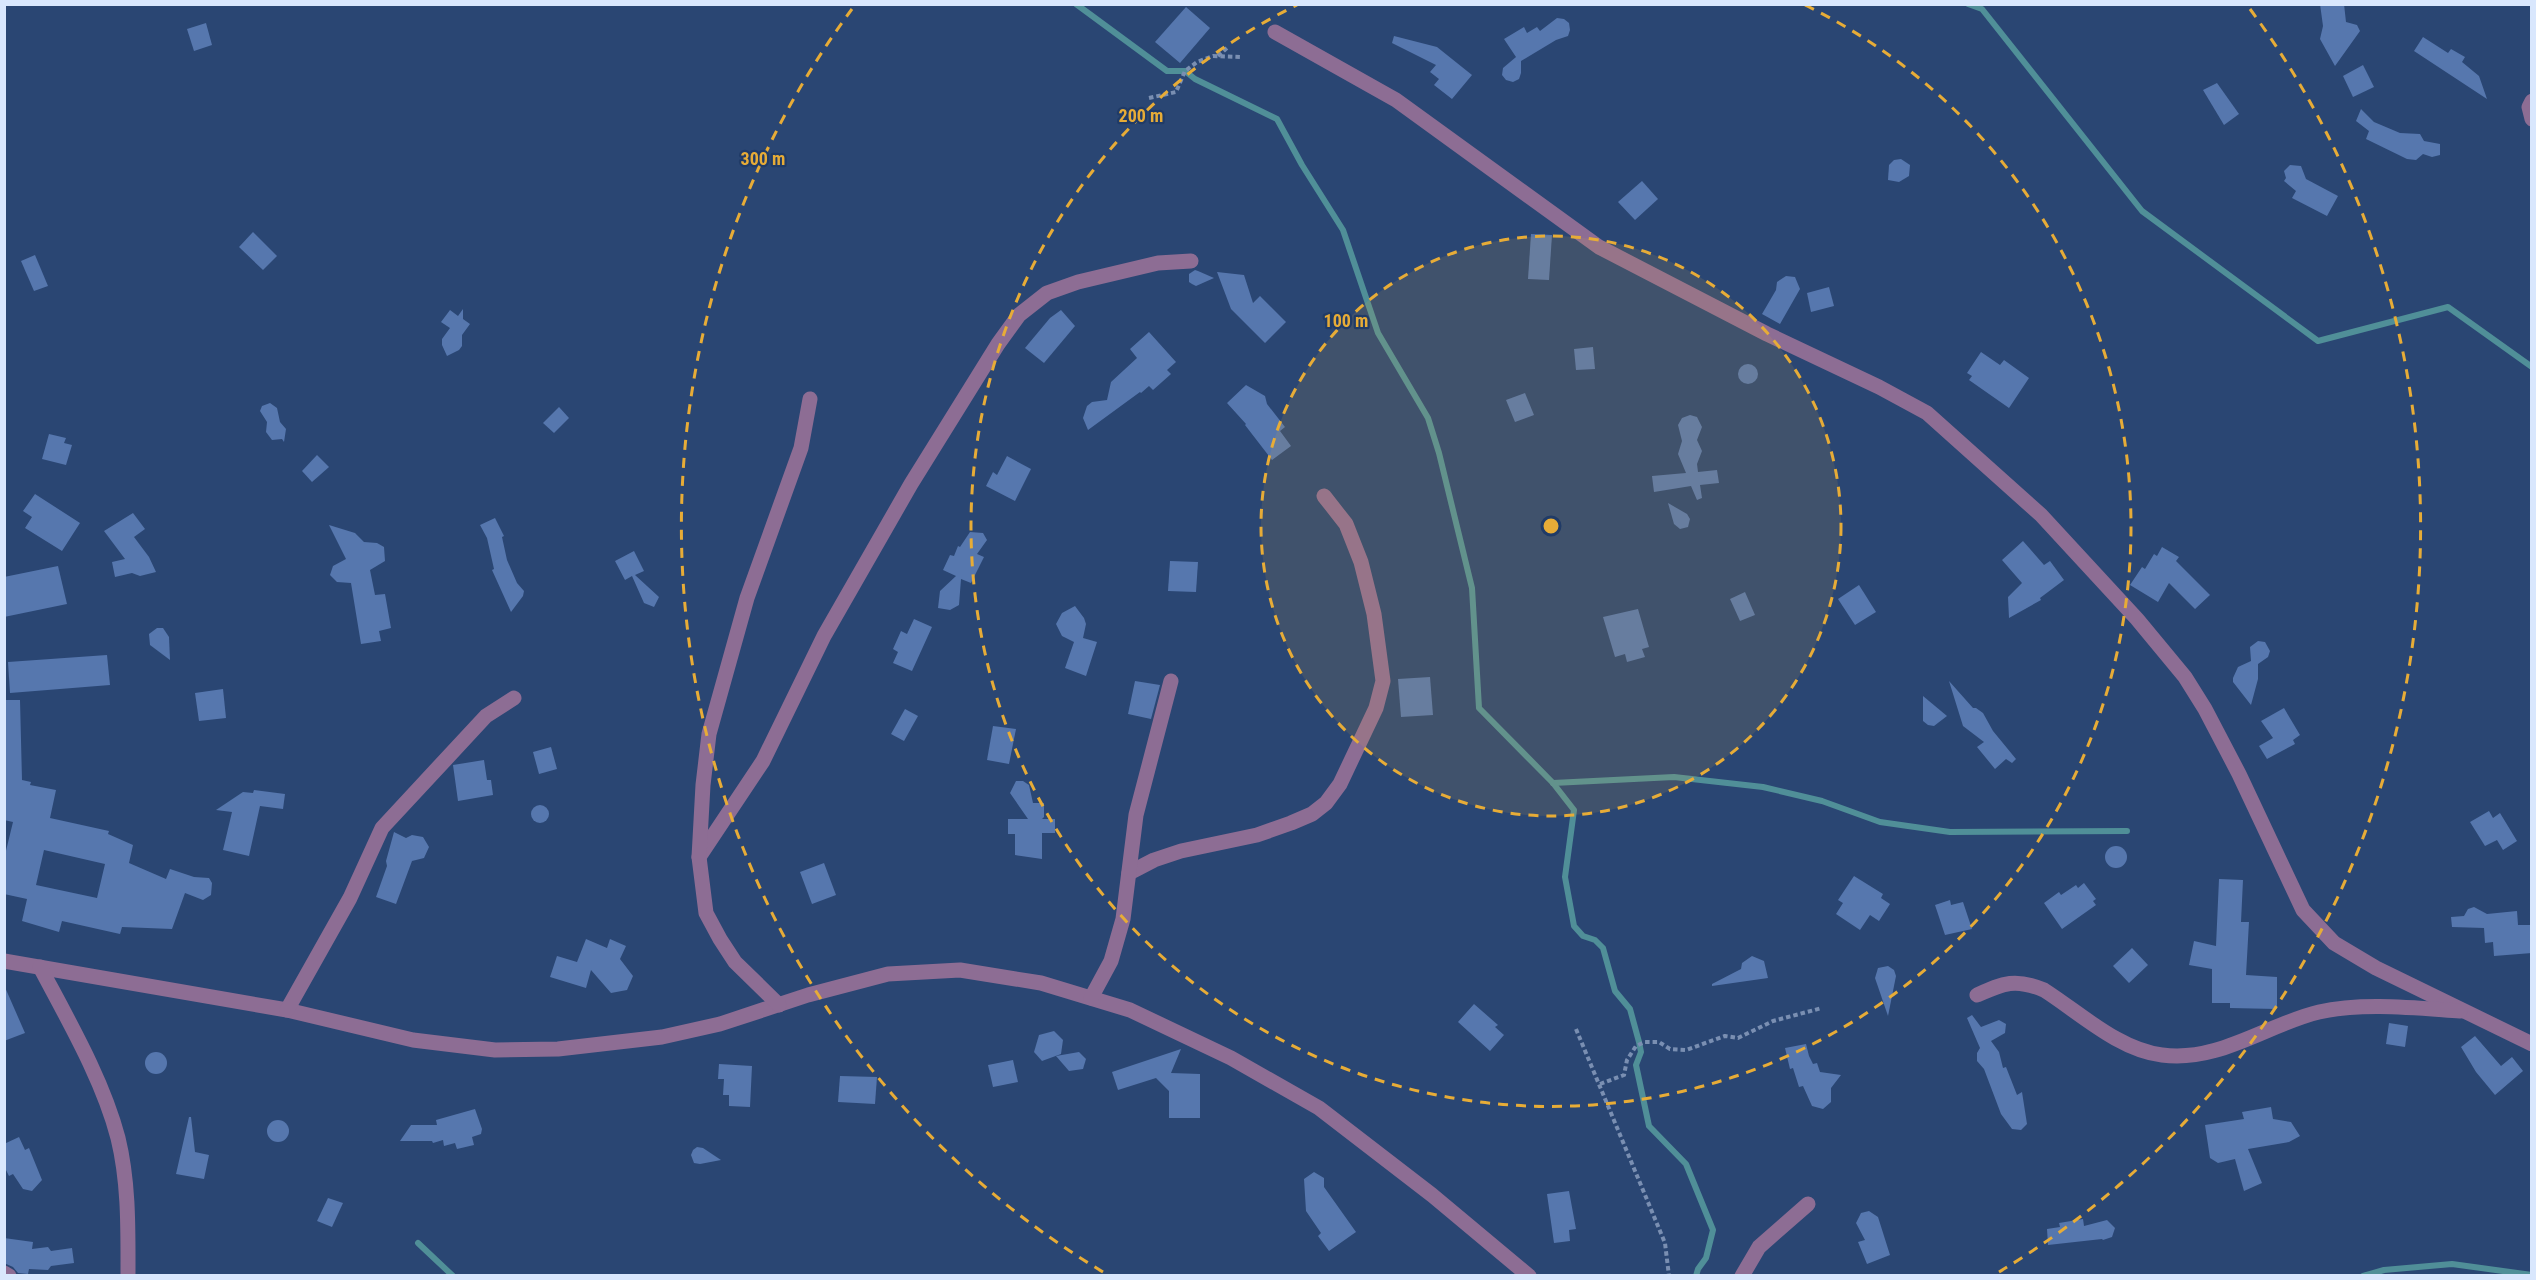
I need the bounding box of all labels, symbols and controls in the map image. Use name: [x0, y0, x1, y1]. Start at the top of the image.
text: 200 m: [1119, 105, 1163, 126]
text: 300 m: [741, 148, 785, 169]
text: 100 m: [1324, 310, 1368, 331]
centre of rings: [1541, 516, 1561, 536]

